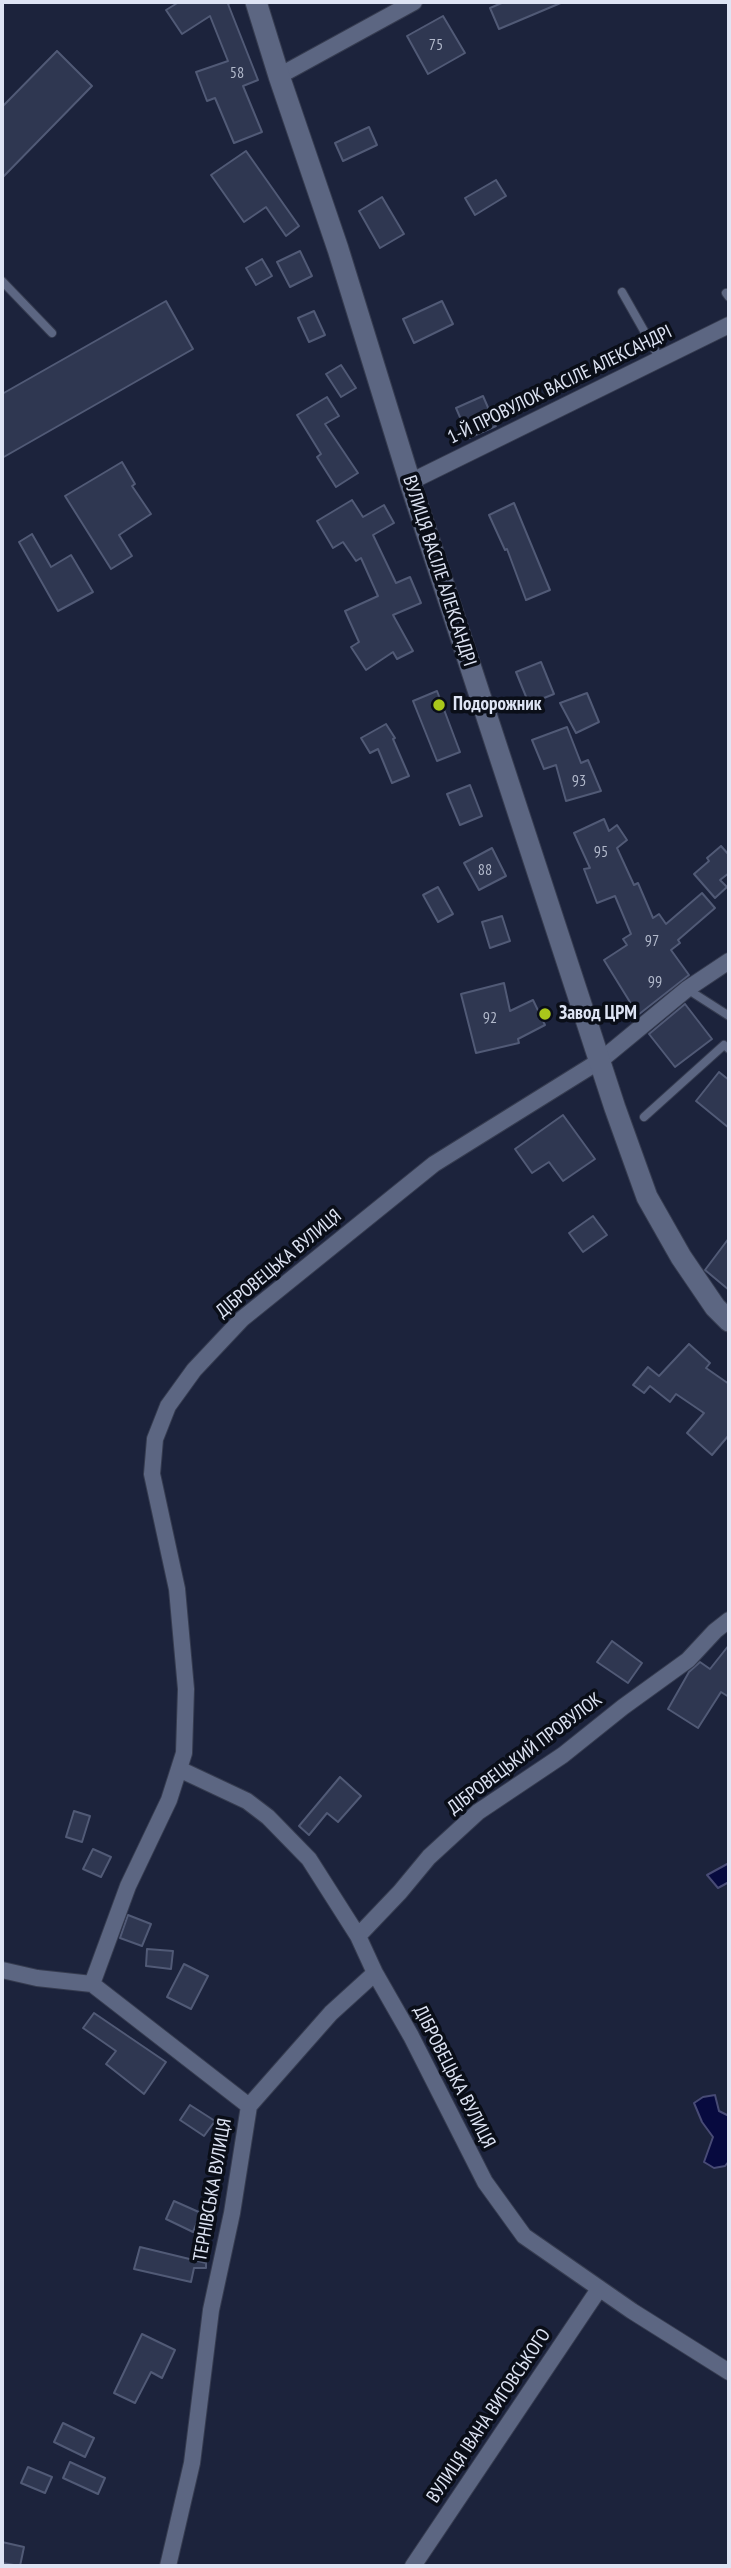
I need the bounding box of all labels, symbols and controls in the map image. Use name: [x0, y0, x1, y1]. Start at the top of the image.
house number: 75: [429, 35, 443, 55]
house number: 58: [230, 63, 244, 83]
street label: 1-Й ПРОВУЛОК ВАСІЛЕ АЛЕКСАНДРІ: [444, 321, 676, 449]
street label: ВУЛИЦЯ ВАСІЛЕ АЛЕКСАНДРІ: [397, 473, 481, 669]
place label: Подорожник: [453, 694, 542, 716]
marker: Подорожник: [431, 697, 447, 713]
house number: 93: [572, 771, 586, 791]
house number: 95: [594, 842, 608, 862]
house number: 88: [478, 860, 492, 880]
house number: 97: [645, 931, 659, 951]
house number: 99: [648, 972, 662, 992]
place label: Завод ЦРМ: [559, 1003, 637, 1025]
marker: Завод ЦРМ: [537, 1006, 553, 1022]
house number: 92: [483, 1008, 497, 1028]
street label: ДІБРОВЕЦЬКА ВУЛИЦЯ: [212, 1205, 346, 1323]
street label: ДІБРОВЕЦЬКИЙ ПРОВУЛОК: [443, 1688, 607, 1820]
street label: ДІБРОВЕЦЬКА ВУЛИЦЯ: [408, 2002, 500, 2152]
street label: ТЕРНІВСЬКА ВУЛИЦЯ: [189, 2117, 237, 2263]
street label: ВУЛИЦЯ ІВАНА ВИГОВСЬКОГО: [422, 2325, 556, 2507]

